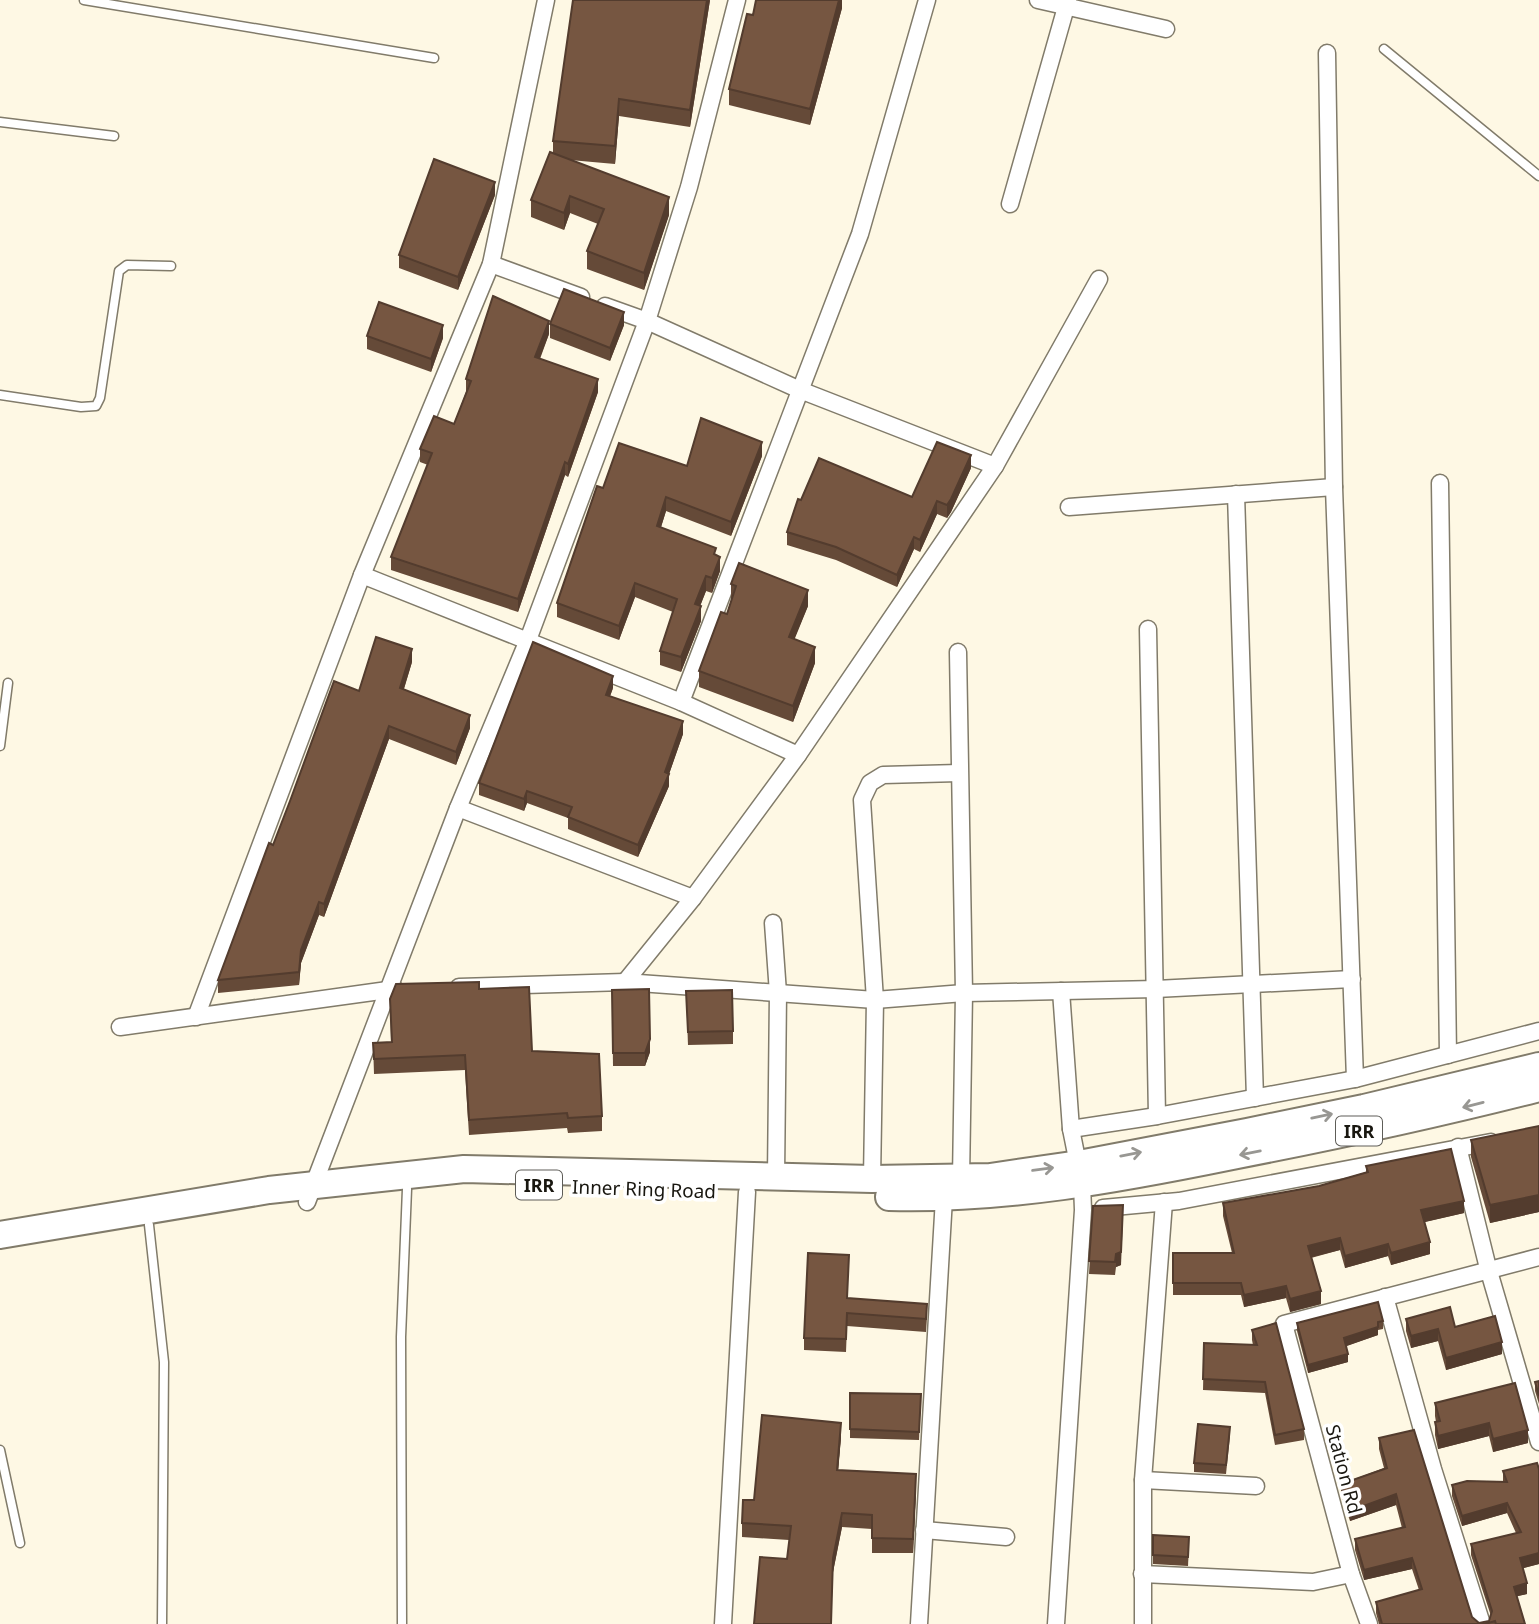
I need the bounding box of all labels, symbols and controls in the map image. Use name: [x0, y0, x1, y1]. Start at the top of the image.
one-way arrow: [1462, 1099, 1485, 1112]
one-way arrow: [1310, 1109, 1333, 1123]
road number: IRR: [1336, 1116, 1382, 1146]
one-way arrow: [1239, 1146, 1262, 1160]
one-way arrow: [1119, 1147, 1142, 1161]
one-way arrow: [1031, 1163, 1053, 1176]
road number: IRR: [516, 1170, 562, 1200]
street label: Inner Ring Road: [571, 1173, 717, 1205]
street label: Station Rd: [1320, 1421, 1368, 1517]

